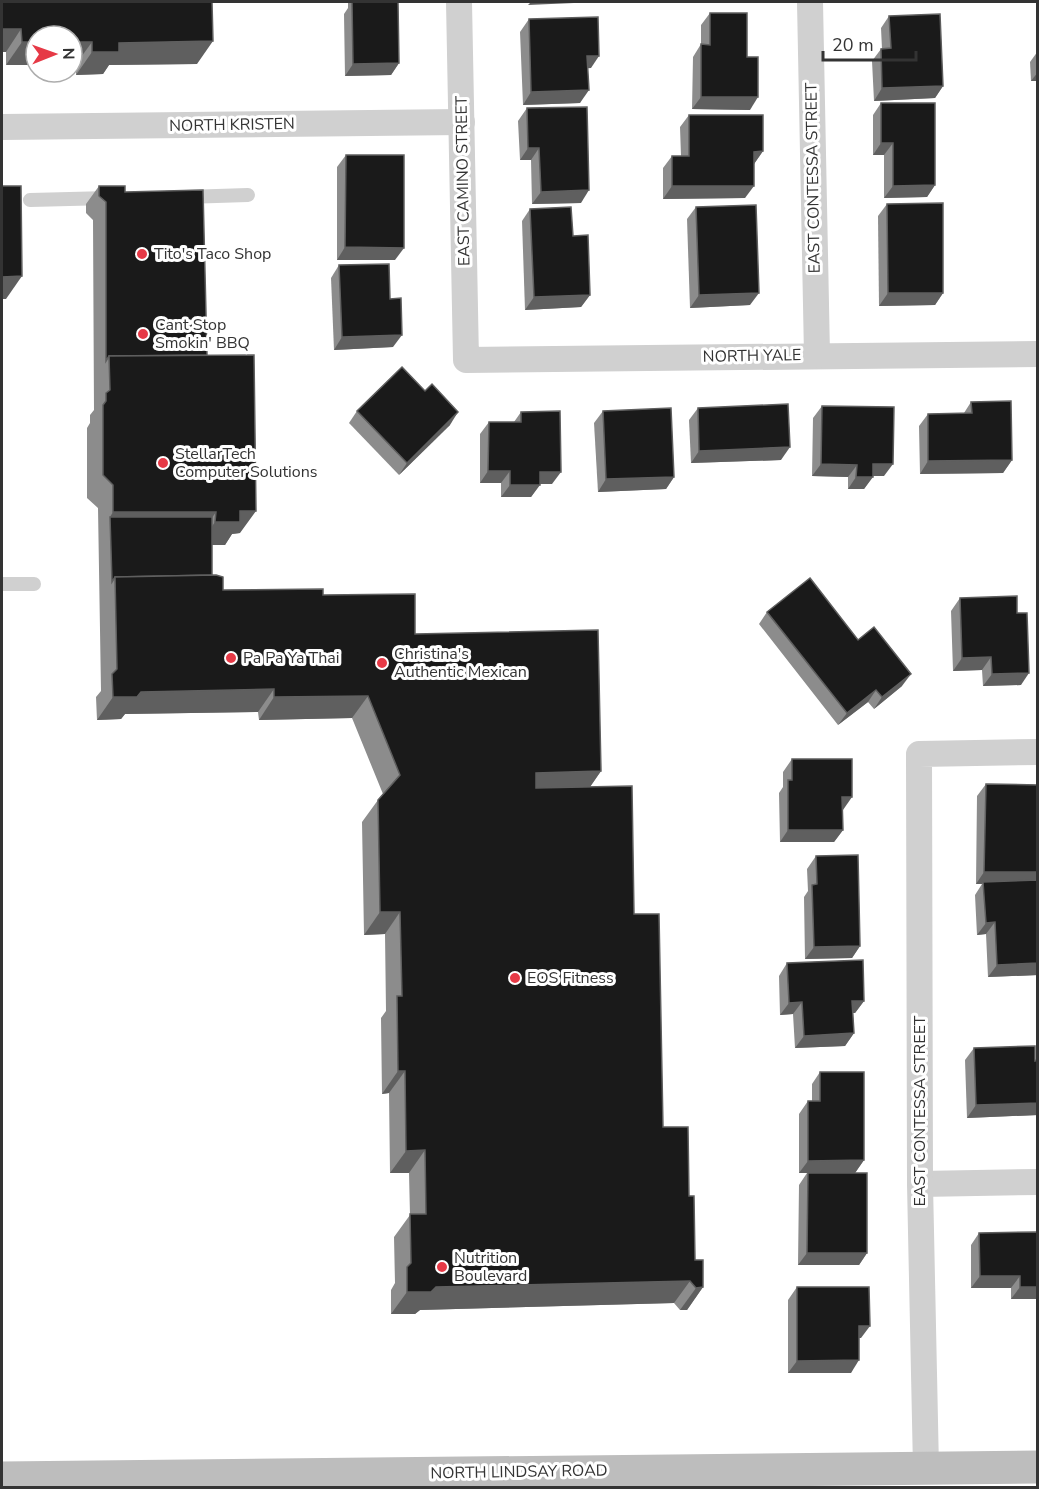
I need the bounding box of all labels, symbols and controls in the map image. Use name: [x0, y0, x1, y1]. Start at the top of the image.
north arrow: [24, 24, 84, 84]
scale bar: [823, 24, 916, 62]
text: 20 m: [832, 33, 874, 57]
text: N: [57, 48, 79, 60]
street label: EAST CONTESSA STREET: [800, 82, 826, 274]
street label: EAST CAMINO STREET: [451, 95, 475, 266]
street label: NORTH KRISTEN: [169, 113, 295, 137]
place label: Tito's Taco Shop: [154, 243, 271, 265]
marker: Tito's Taco Shop: [135, 247, 149, 261]
place label: Cant Stop Smokin' BBQ: [155, 314, 250, 354]
marker: Cant Stop Smokin' BBQ: [136, 327, 150, 341]
street label: NORTH YALE: [703, 344, 801, 368]
place label: StellarTech Computer Solutions: [175, 443, 317, 483]
marker: StellarTech Computer Solutions: [156, 456, 170, 470]
place label: Christina's Authentic Mexican: [394, 643, 527, 683]
place label: Pa Pa Ya Thai: [243, 647, 340, 669]
marker: Pa Pa Ya Thai: [224, 651, 238, 665]
marker: Christina's Authentic Mexican: [375, 656, 389, 670]
place label: EOS Fitness: [527, 967, 614, 989]
marker: EOS Fitness: [508, 971, 522, 985]
street label: EAST CONTESSA STREET: [909, 1015, 931, 1206]
place label: Nutrition Boulevard: [454, 1247, 527, 1287]
marker: Nutrition Boulevard: [435, 1260, 449, 1274]
street label: NORTH LINDSAY ROAD: [430, 1459, 608, 1485]

